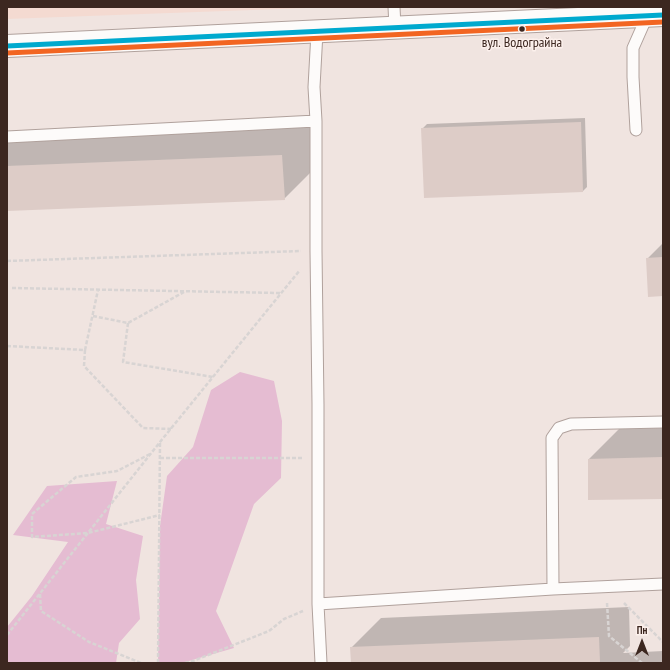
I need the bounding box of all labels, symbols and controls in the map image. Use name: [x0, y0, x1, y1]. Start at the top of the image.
marker: вул. Водограйна: [517, 24, 527, 34]
place label: вул. Водограйна: [482, 35, 562, 51]
north arrow: [622, 622, 662, 662]
text: Пн: [637, 623, 647, 637]

